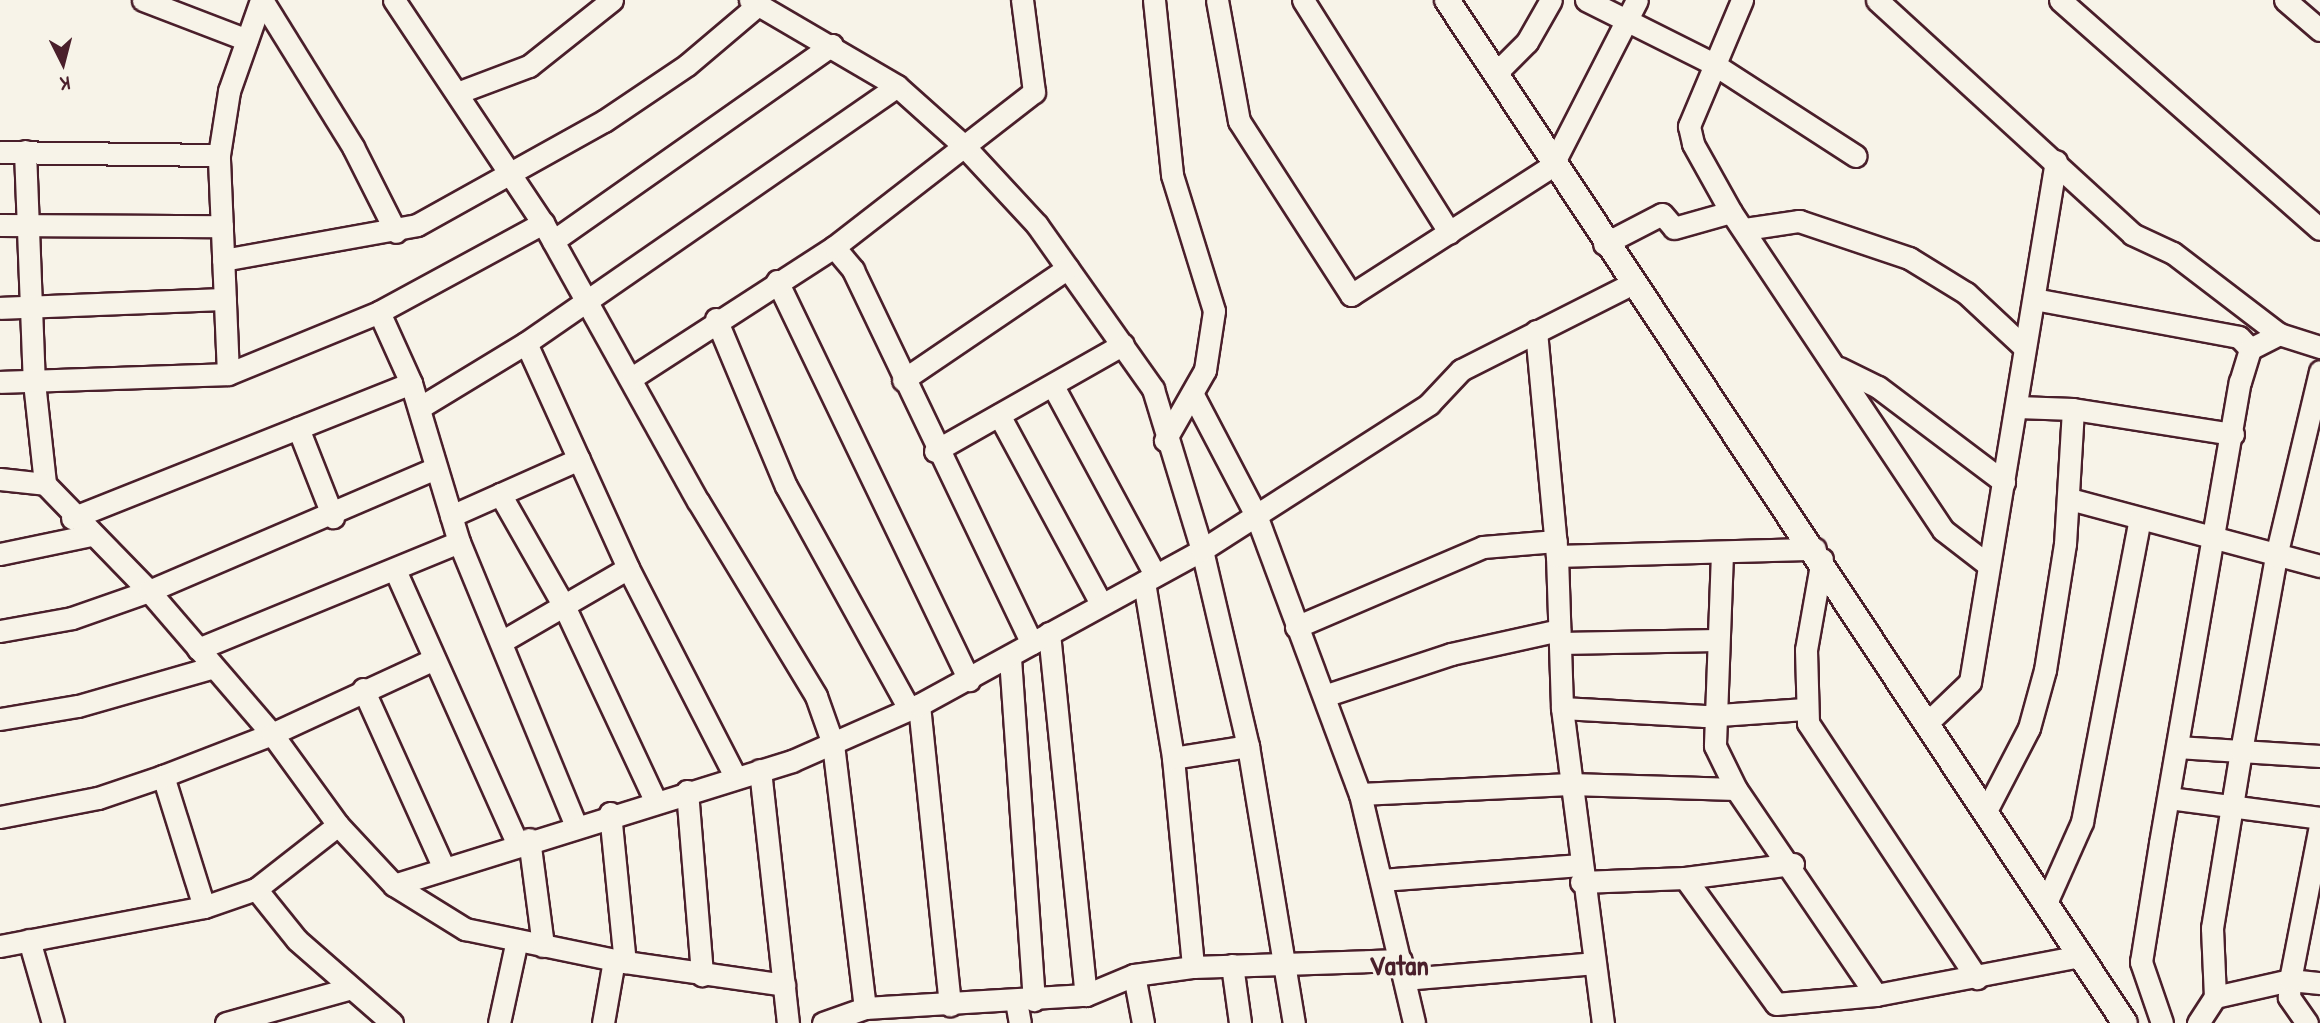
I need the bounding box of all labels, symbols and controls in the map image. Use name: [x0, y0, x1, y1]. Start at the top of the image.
north arrow: [28, 28, 98, 98]
text: K: [59, 70, 71, 97]
district label: Vatan: [1369, 948, 1429, 982]

